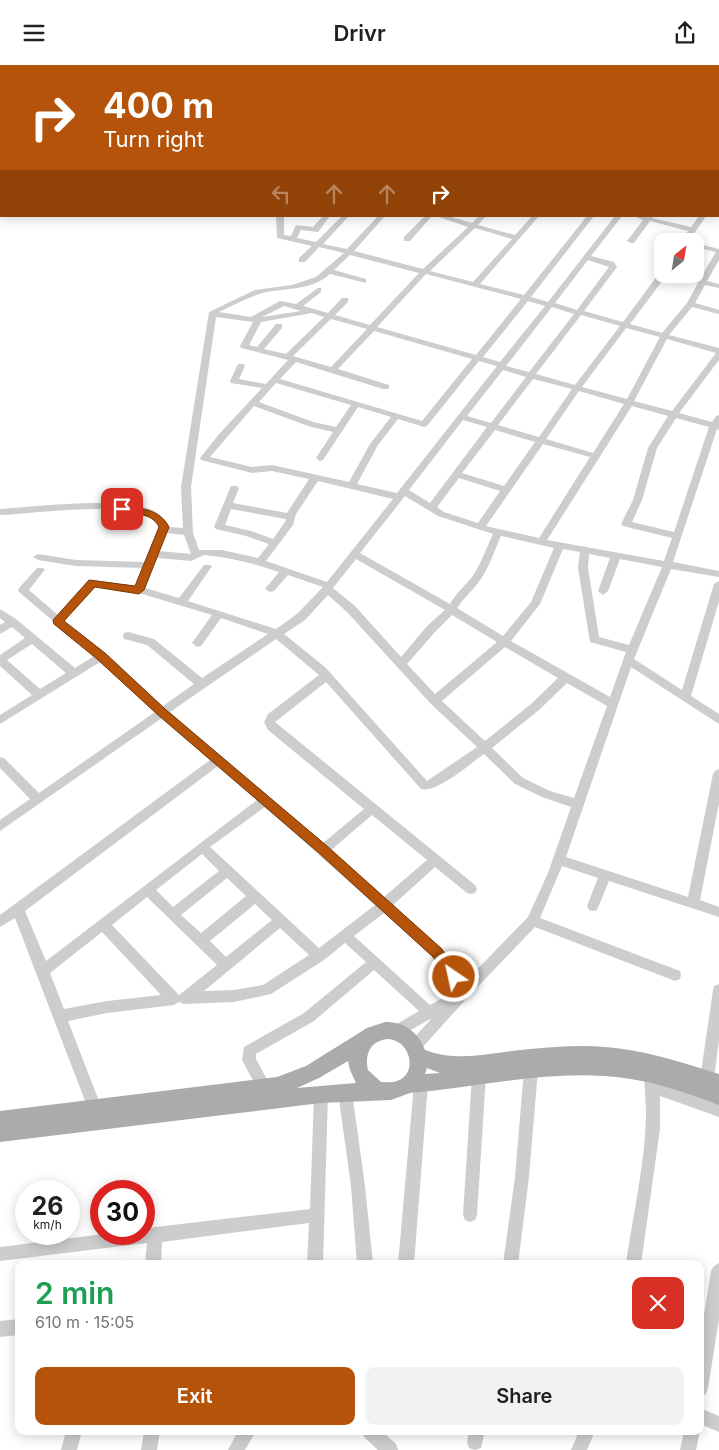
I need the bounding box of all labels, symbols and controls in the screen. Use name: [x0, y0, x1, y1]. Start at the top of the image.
icon: menu: [20, 19, 48, 47]
icon: share: [671, 19, 699, 47]
text: Drivr: [333, 20, 386, 46]
text: 400 m: [103, 84, 214, 126]
icon: right: [20, 85, 85, 150]
text: Turn right: [103, 126, 204, 152]
icon: left: [267, 180, 295, 208]
icon: ahead: [320, 180, 348, 208]
icon: ahead: [373, 180, 401, 208]
icon: right: [426, 180, 454, 208]
north arrow: [654, 233, 704, 283]
map controls: [654, 233, 704, 283]
pin: [101, 488, 143, 530]
icon: arrive: [108, 495, 136, 523]
position arrow: [427, 950, 479, 1002]
speed limit sign: 30: [90, 1180, 155, 1245]
text: 26: [32, 1191, 63, 1221]
text: km/h: [33, 1217, 62, 1232]
text: 2 min: [35, 1275, 114, 1311]
button: close: [632, 1277, 684, 1329]
text: 610 m · 15:05: [35, 1312, 134, 1332]
button: Exit: [35, 1367, 355, 1425]
button: Share: [365, 1367, 684, 1425]

